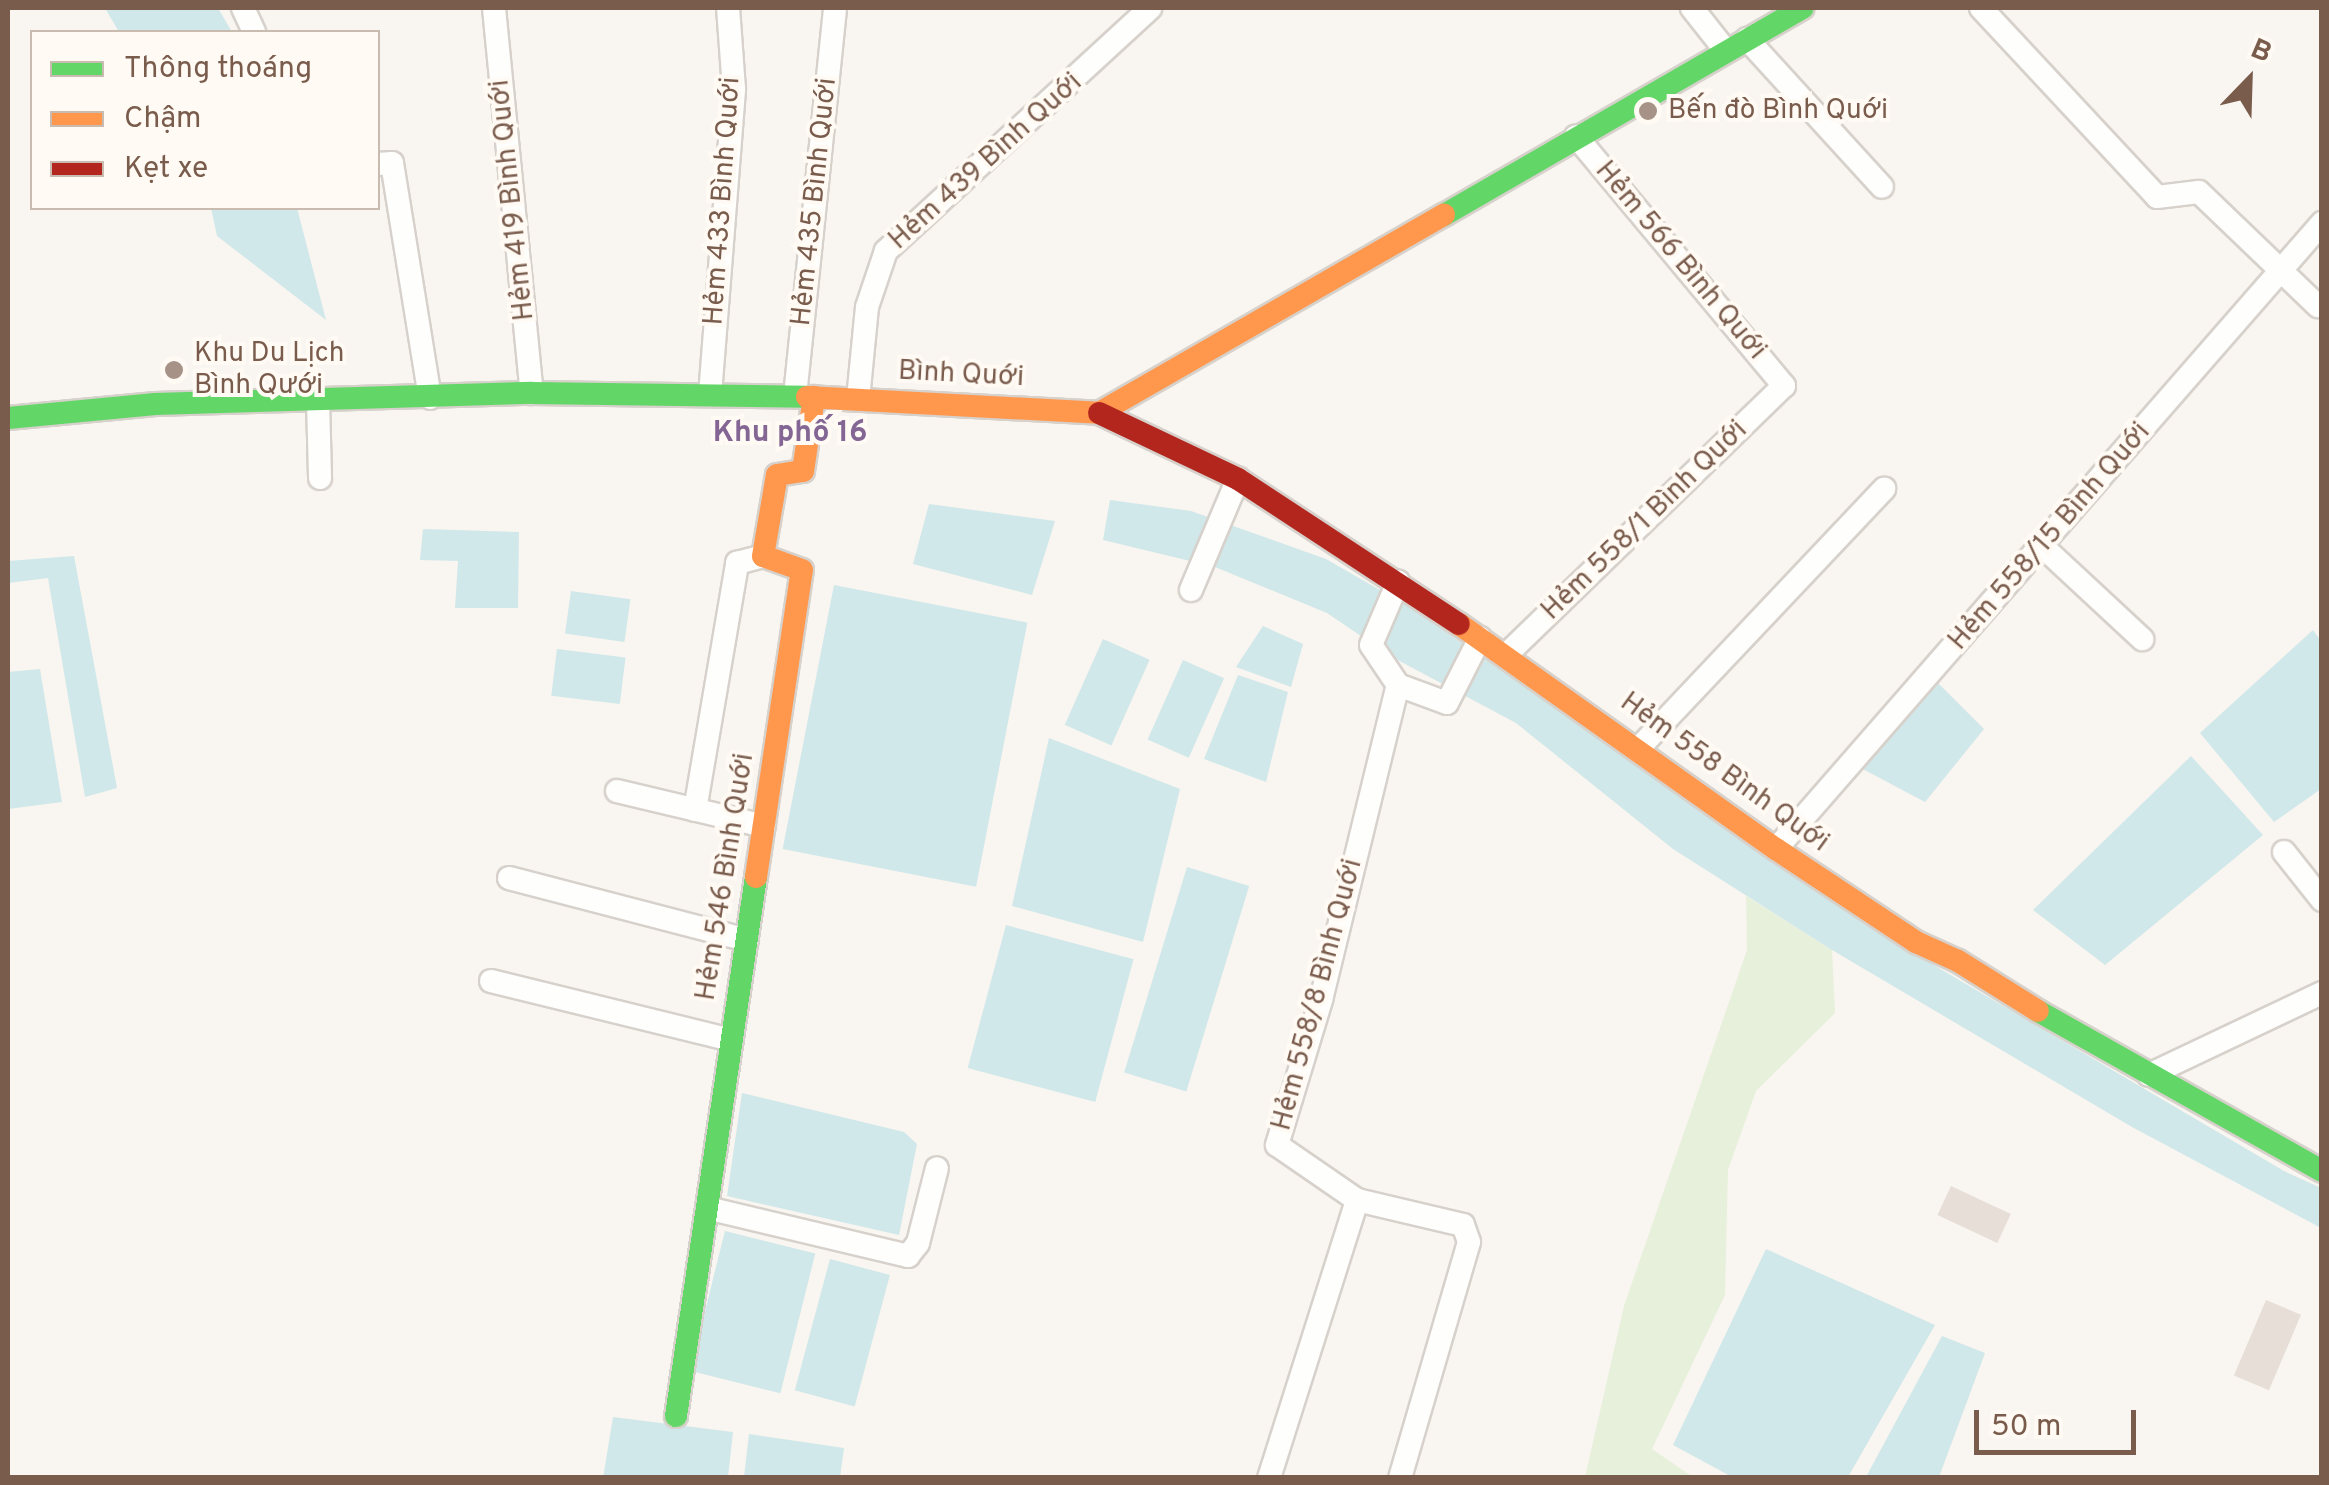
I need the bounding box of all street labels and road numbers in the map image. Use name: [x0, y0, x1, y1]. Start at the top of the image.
street label: Hẻm 439 Bình Quới: [882, 66, 1090, 258]
street label: Hẻm 433 Bình Quới: [698, 76, 748, 326]
street label: Hẻm 435 Bình Quới: [785, 76, 845, 328]
street label: Hẻm 419 Bình Quới: [484, 78, 542, 322]
street label: Hẻm 566 Bình Quới: [1587, 155, 1773, 367]
street label: Bình Quới: [897, 355, 1025, 395]
street label: Hẻm 558/1 Bình Quới: [1535, 414, 1755, 628]
street label: Hẻm 558/15 Bình Quới: [1942, 416, 2158, 658]
street label: Hẻm 558 Bình Quới: [1613, 686, 1835, 860]
street label: Hẻm 546 Bình Quới: [690, 751, 762, 1003]
street label: Hẻm 558/8 Bình Quới: [1266, 856, 1370, 1134]

